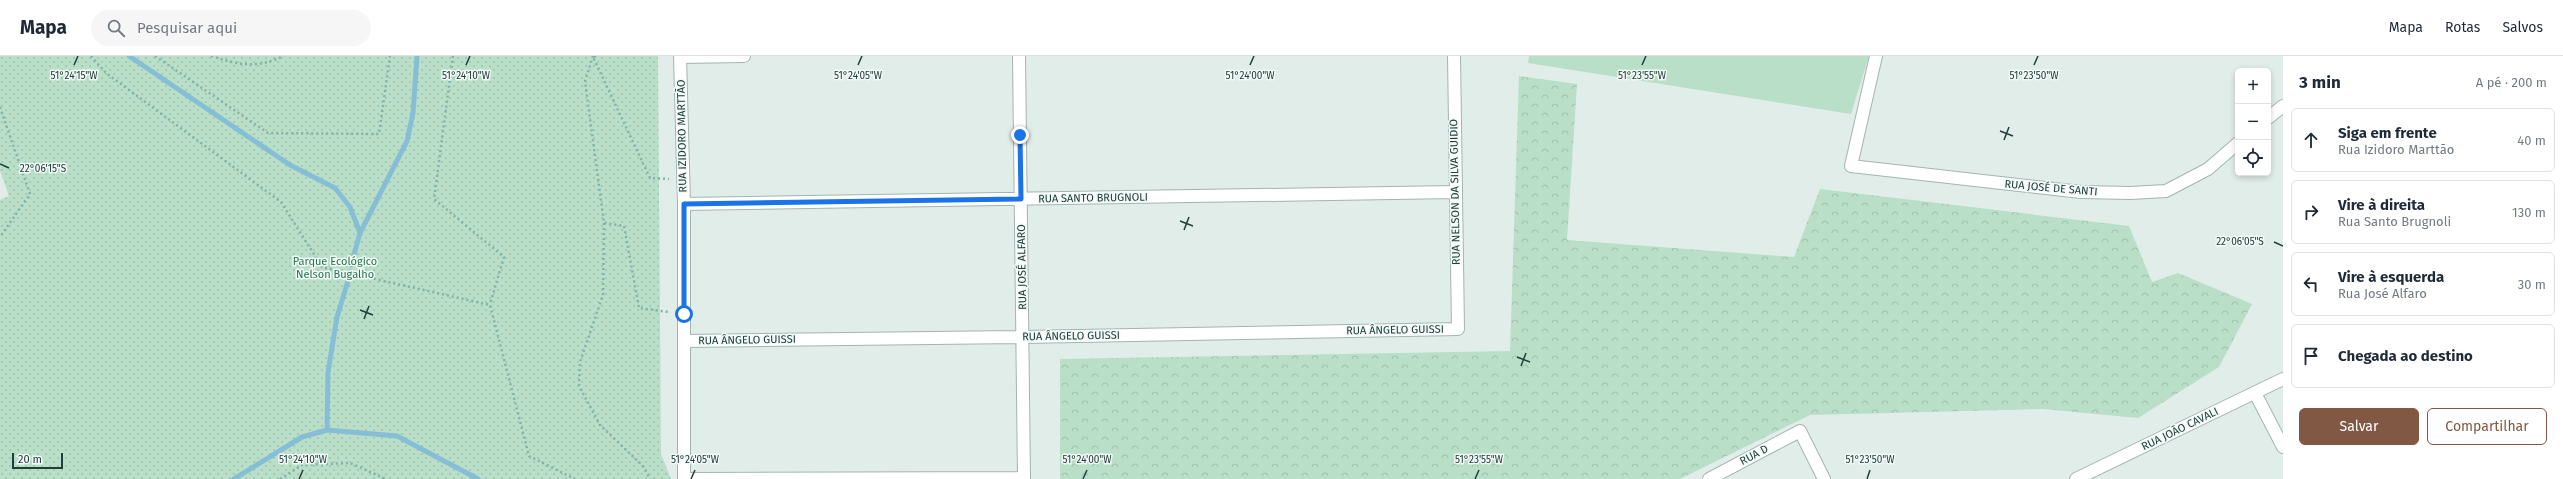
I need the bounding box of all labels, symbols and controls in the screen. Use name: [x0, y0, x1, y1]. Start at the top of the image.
search box: [91, 10, 371, 46]
text: Mapa: [20, 16, 67, 39]
icon: search: [105, 17, 127, 39]
text: Pesquisar aqui: [137, 19, 237, 37]
text: Mapa: [2389, 19, 2423, 36]
text: Rotas: [2445, 19, 2480, 36]
text: Salvos: [2502, 19, 2543, 36]
map controls: [2235, 68, 2271, 176]
button: +: [2235, 68, 2271, 104]
text: 51°24'15"W: [50, 70, 98, 82]
text: 51°24'10"W: [442, 70, 491, 82]
text: 51°24'05"W: [834, 70, 883, 82]
text: 51°24'00"W: [1226, 70, 1275, 82]
text: 51°23'55"W: [1618, 70, 1667, 82]
text: 51°23'50"W: [2010, 70, 2059, 82]
text: 3 min: [2299, 72, 2341, 93]
text: A pé · 200 m: [2476, 75, 2547, 90]
street label: RUA IZIDORO MARTTÃO: [675, 79, 689, 193]
button: −: [2235, 104, 2271, 140]
street label: RUA NELSON DA SILVA GUIDIO: [1447, 119, 1463, 265]
text: Siga em frente: [2338, 124, 2437, 142]
route end: [1011, 126, 1029, 144]
icon: ahead: [2300, 129, 2322, 151]
text: 40 m: [2517, 133, 2546, 148]
button: locate: [2235, 140, 2271, 176]
text: Rua Izidoro Marttão: [2338, 142, 2454, 157]
text: 22°06'15"S: [20, 163, 67, 175]
street label: RUA JOSÉ DE SANTI: [2004, 176, 2098, 199]
street label: RUA SANTO BRUGNOLI: [1038, 191, 1148, 205]
text: Vire à direita: [2338, 196, 2425, 214]
icon: right: [2300, 201, 2322, 223]
text: 130 m: [2512, 205, 2546, 220]
text: Rua Santo Brugnoli: [2338, 214, 2451, 229]
street label: RUA JOSÉ ALFARO: [1014, 224, 1029, 310]
text: 22°06'05"S: [2216, 236, 2264, 248]
park label: Parque Ecológico Nelson Bugalho: [293, 255, 377, 281]
text: Vire à esquerda: [2338, 268, 2444, 286]
icon: left: [2300, 273, 2322, 295]
text: 30 m: [2518, 277, 2546, 292]
text: Rua José Alfaro: [2338, 286, 2427, 301]
route start: [675, 305, 693, 323]
street label: RUA ÂNGELO GUISSI: [1346, 323, 1444, 337]
street label: RUA ÂNGELO GUISSI: [1022, 329, 1120, 343]
street label: RUA ÂNGELO GUISSI: [698, 333, 796, 347]
icon: arrive: [2300, 345, 2322, 367]
text: Chegada ao destino: [2338, 347, 2473, 365]
street label: RUA JOÃO CAVALI: [2139, 405, 2221, 453]
button: Salvar: [2299, 408, 2419, 445]
button: Compartilhar: [2427, 408, 2547, 445]
street label: RUA D: [1738, 442, 1770, 468]
scale bar: [12, 451, 63, 470]
text: 20 m: [18, 453, 42, 466]
text: 51°24'10"W: [279, 454, 328, 466]
text: 51°24'05"W: [671, 454, 720, 466]
text: 51°24'00"W: [1063, 454, 1112, 466]
text: 51°23'55"W: [1455, 454, 1504, 466]
text: 51°23'50"W: [1846, 454, 1895, 466]

